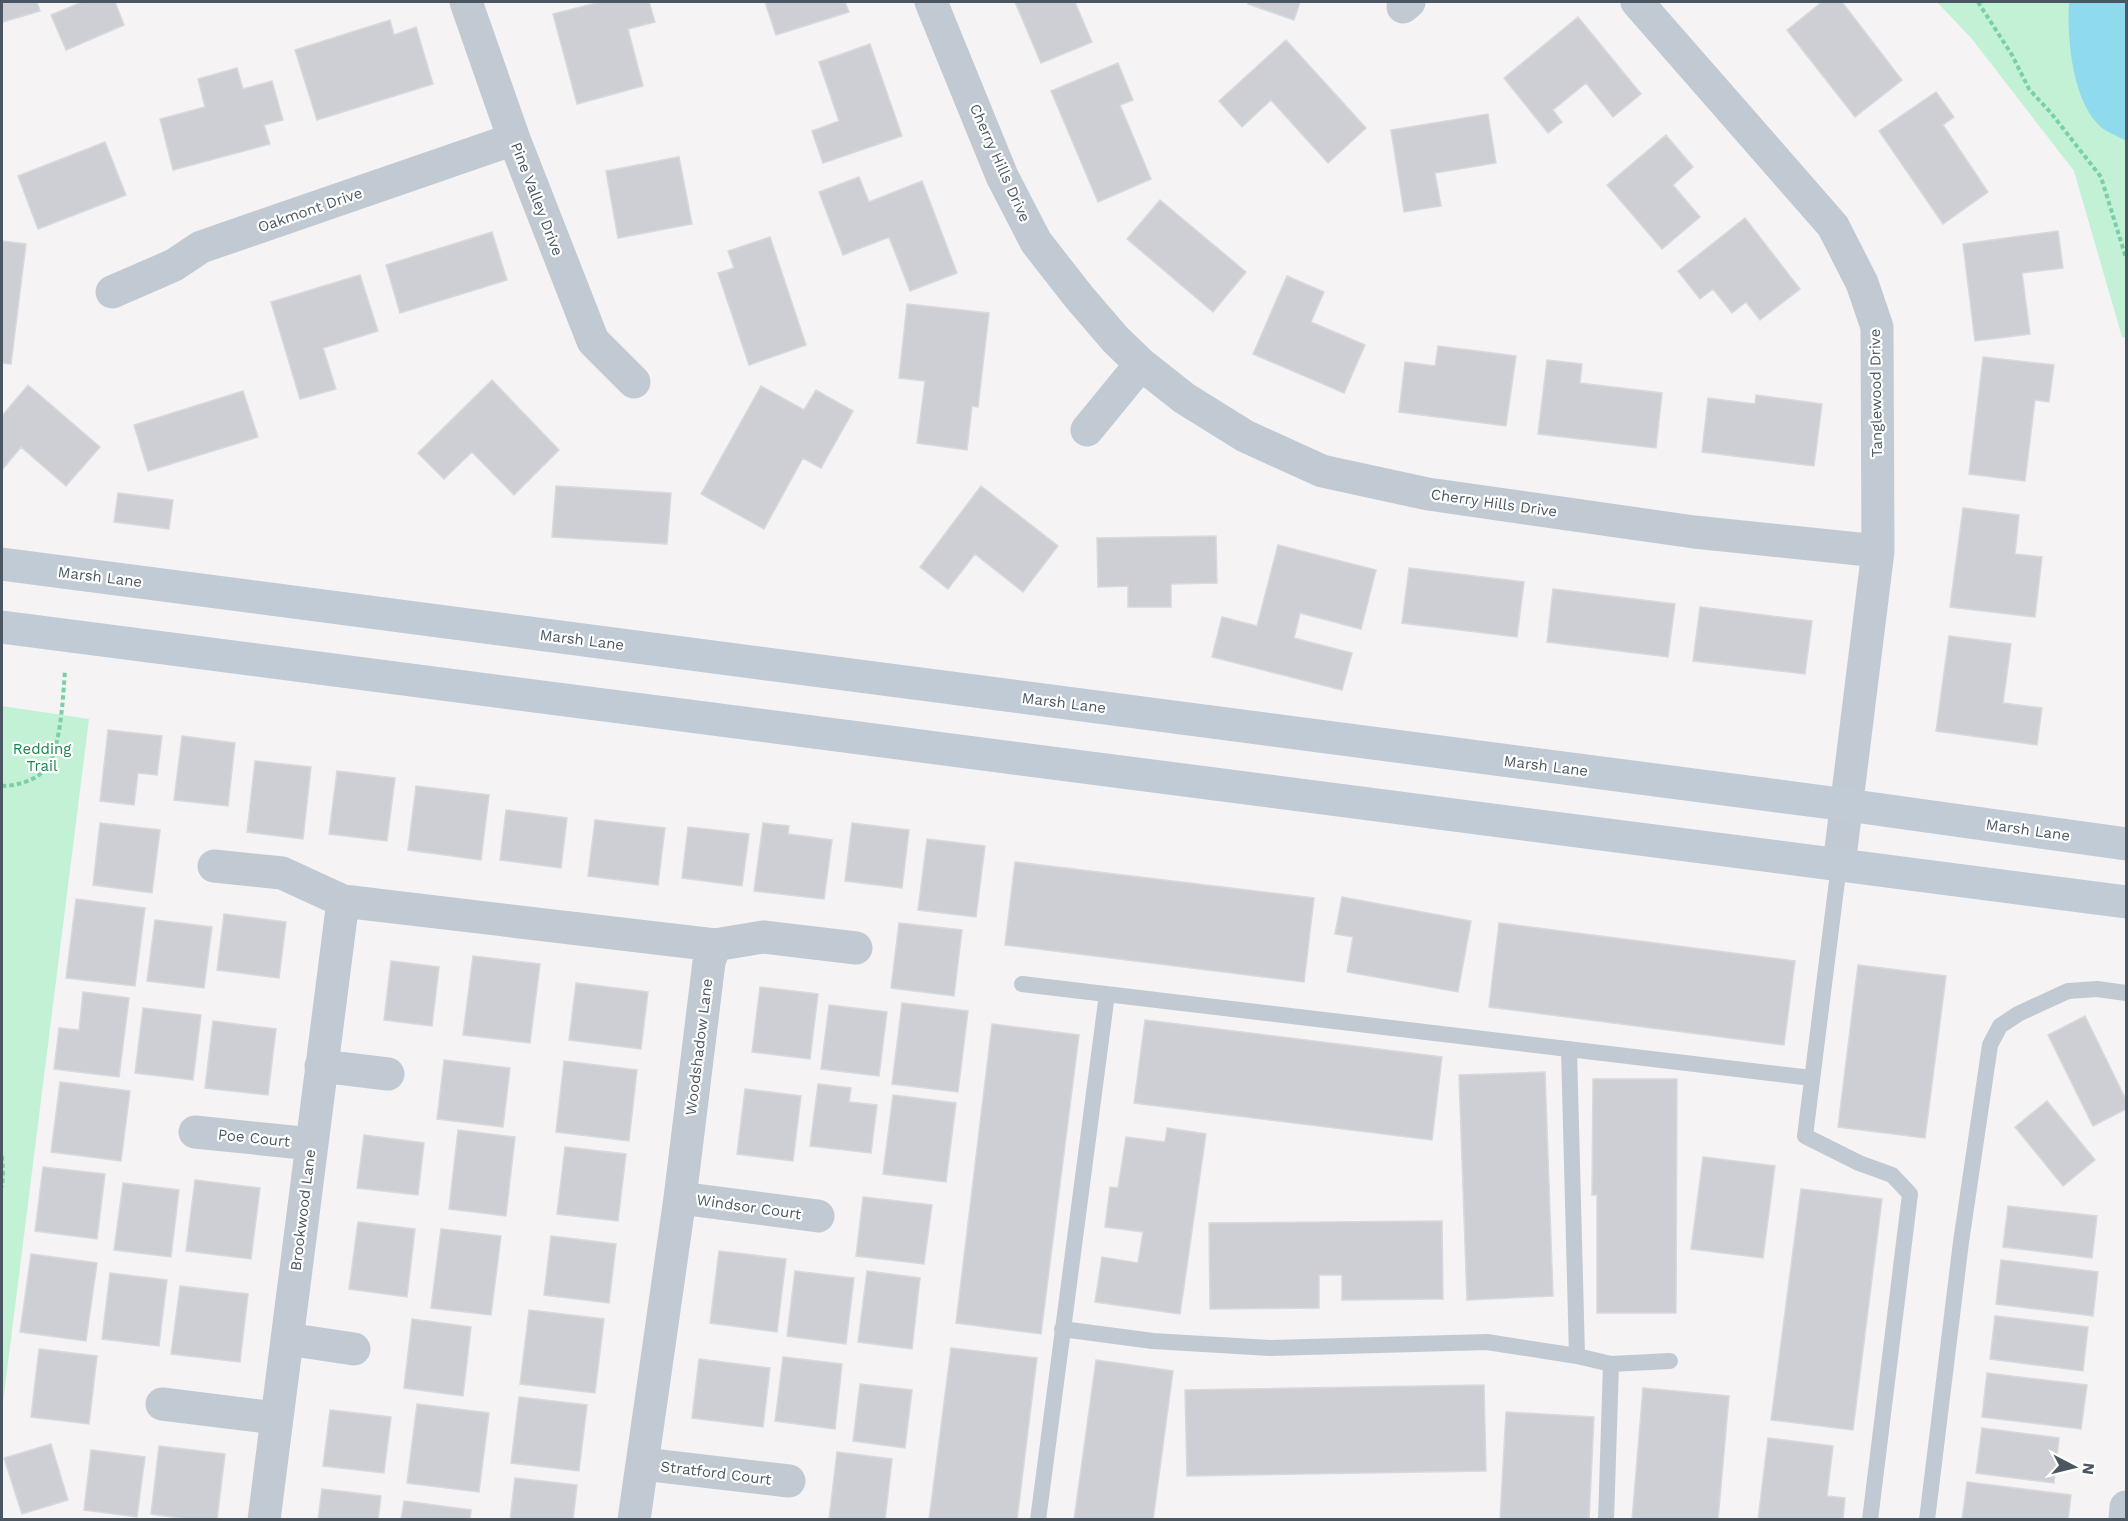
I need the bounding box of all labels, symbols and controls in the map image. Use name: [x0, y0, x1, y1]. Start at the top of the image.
street label: Cherry Hills Drive: [966, 101, 1034, 225]
street label: Pine Valley Drive: [507, 140, 567, 258]
street label: Oakmont Drive: [255, 184, 365, 236]
street label: Tanglewood Drive: [1866, 329, 1886, 457]
street label: Cherry Hills Drive: [1430, 485, 1558, 521]
street label: Marsh Lane: [57, 563, 143, 591]
street label: Marsh Lane: [539, 626, 625, 654]
street label: Marsh Lane: [1021, 689, 1107, 717]
park label: Redding Trail: [13, 740, 71, 775]
street label: Marsh Lane: [1503, 752, 1589, 780]
street label: Marsh Lane: [1985, 815, 2071, 845]
street label: Woodshadow Lane: [682, 977, 716, 1117]
street label: Poe Court: [217, 1125, 292, 1151]
street label: Brookwood Lane: [287, 1148, 319, 1272]
street label: Windsor Court: [696, 1191, 803, 1223]
north arrow: [2044, 1437, 2104, 1497]
street label: Stratford Court: [660, 1457, 773, 1489]
text: N: [2078, 1462, 2099, 1476]

